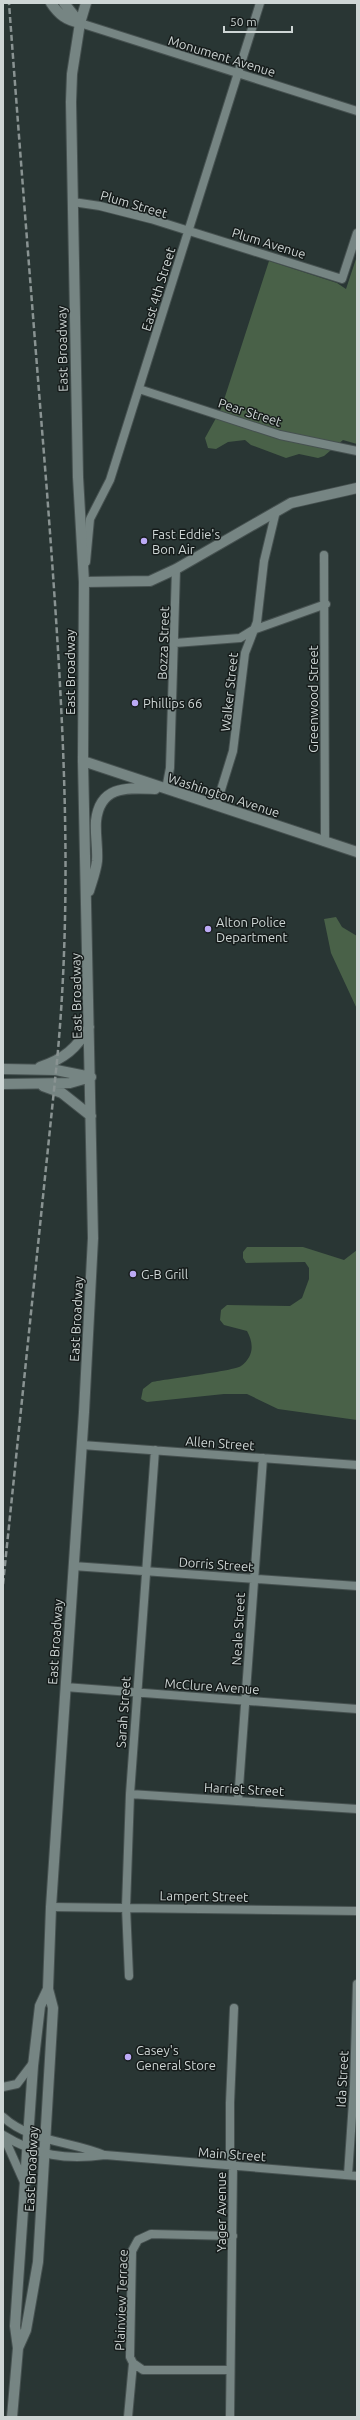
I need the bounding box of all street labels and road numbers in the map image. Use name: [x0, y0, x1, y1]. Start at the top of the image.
street label: Monument Avenue: [167, 33, 277, 79]
street label: Plum Street: [99, 188, 169, 220]
street label: Plum Avenue: [230, 225, 308, 261]
street label: East 4th Street: [139, 245, 177, 333]
street label: East Broadway: [54, 306, 70, 392]
street label: Pear Street: [217, 395, 283, 429]
street label: Bozza Street: [155, 606, 171, 680]
street label: East Broadway: [63, 629, 77, 715]
street label: Greenwood Street: [306, 645, 320, 753]
street label: Walker Street: [218, 652, 240, 732]
street label: Washington Avenue: [166, 770, 282, 820]
street label: East Broadway: [68, 953, 84, 1039]
street label: East Broadway: [67, 1276, 85, 1362]
street label: Allen Street: [185, 1434, 255, 1452]
street label: Dorris Street: [178, 1554, 254, 1574]
street label: Neale Street: [229, 1592, 247, 1666]
street label: East Broadway: [45, 1599, 65, 1685]
street label: Sarah Street: [114, 1676, 132, 1748]
street label: McClure Avenue: [164, 1676, 260, 1696]
street label: Harriet Street: [204, 1780, 284, 1798]
street label: Lampert Street: [160, 1888, 248, 1904]
street label: Ida Street: [334, 2050, 350, 2108]
street label: East Broadway: [22, 2126, 40, 2212]
street label: Main Street: [198, 2145, 266, 2163]
street label: Yager Avenue: [214, 2172, 228, 2252]
street label: Plainview Terrace: [112, 2249, 130, 2351]

